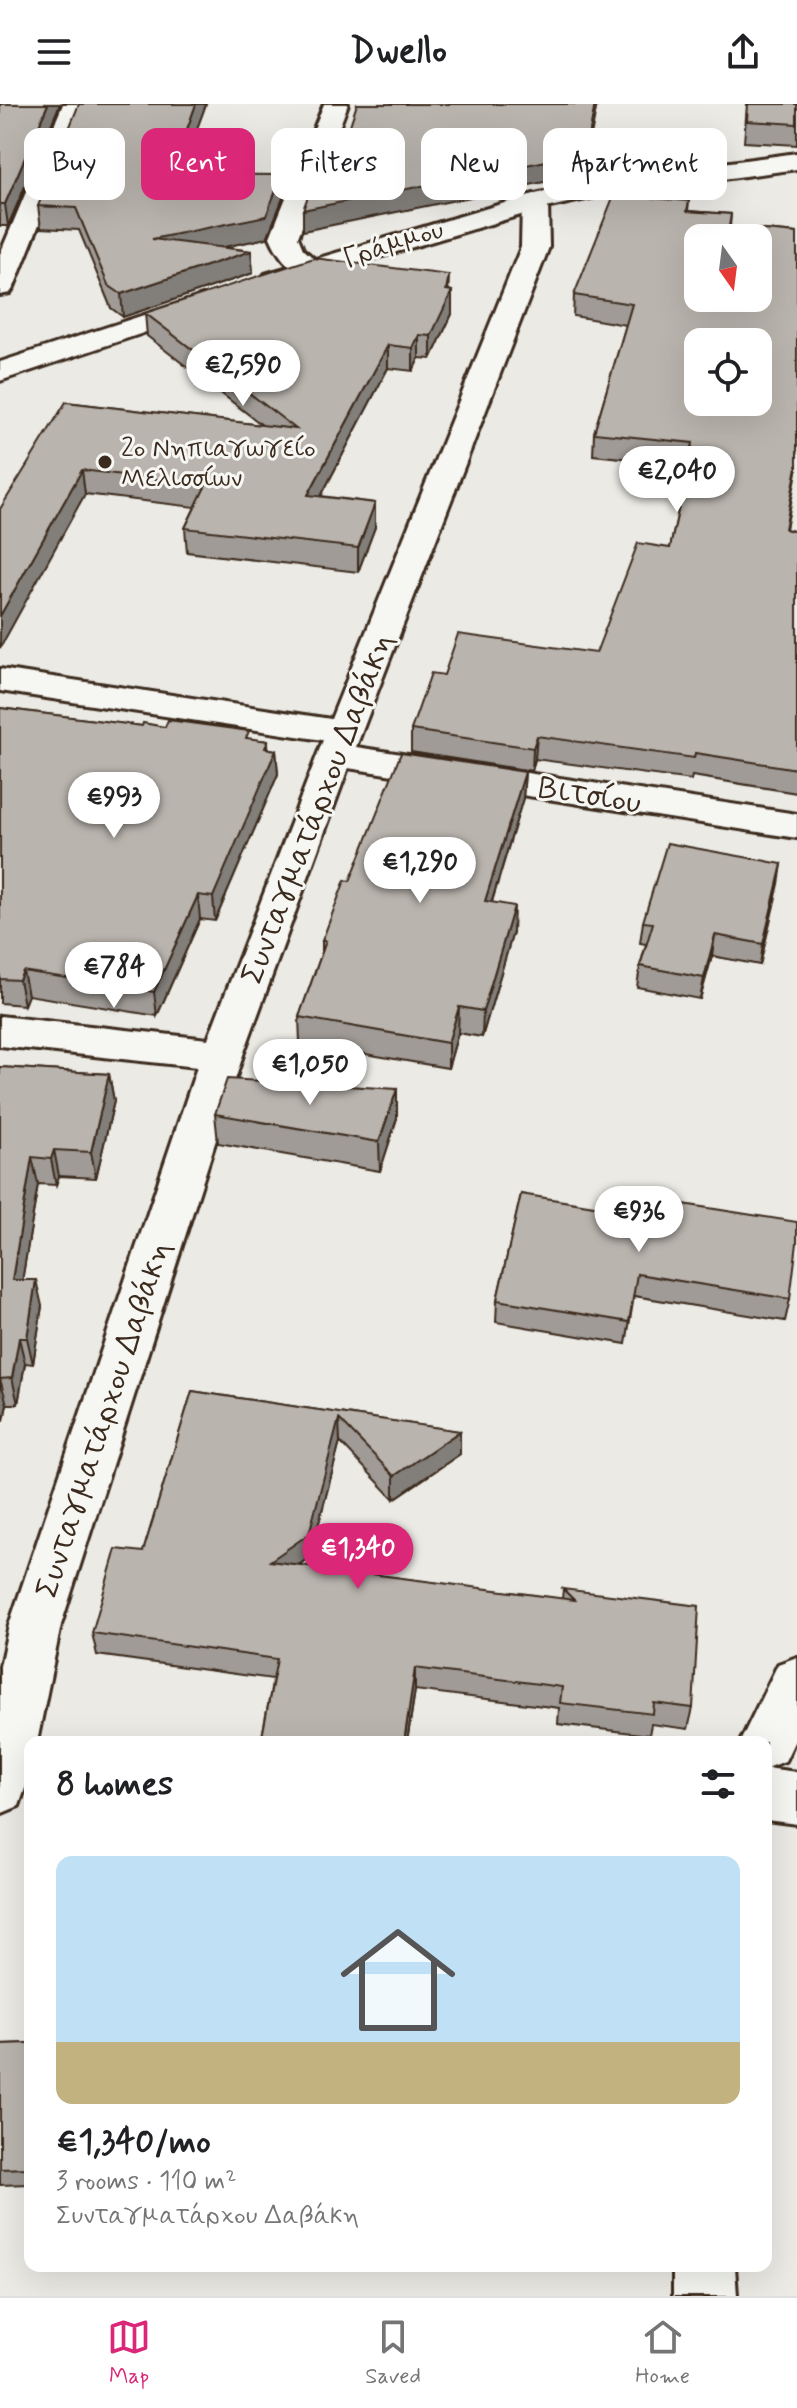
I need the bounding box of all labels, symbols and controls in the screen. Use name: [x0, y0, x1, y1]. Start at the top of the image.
text: Dwello: [350, 29, 447, 76]
icon: menu: [32, 30, 76, 74]
icon: share: [721, 30, 765, 74]
chip: Buy: [24, 128, 125, 200]
chip: Rent: [141, 128, 255, 200]
chip: Filters: [271, 128, 405, 200]
chip: New: [421, 128, 527, 200]
chip: Apartment: [543, 128, 727, 200]
street label: Γράμμου: [339, 214, 448, 276]
north arrow: [684, 224, 772, 312]
map controls: [684, 224, 772, 416]
button: locate: [684, 328, 772, 416]
pin: €2,590: [178, 340, 308, 408]
text: €2,590: [204, 349, 282, 383]
place label: 2ο Νηπιαγωγείο Μελισσίων: [121, 432, 316, 496]
pin: €2,040: [612, 446, 742, 514]
marker: 2ο Νηπιαγωγείο Μελισσίων: [96, 453, 114, 471]
text: €2,040: [637, 455, 717, 489]
street label: Συνταγματάρχου Δαβάκη: [231, 627, 404, 990]
street label: Βιτσίου: [535, 767, 644, 825]
pin: €993: [67, 772, 161, 840]
text: €993: [86, 781, 142, 815]
pin: €1,290: [355, 837, 485, 905]
text: €1,290: [382, 846, 458, 880]
pin: €784: [67, 942, 161, 1010]
text: €784: [83, 951, 145, 985]
pin: €1,050: [245, 1039, 375, 1107]
text: €1,050: [271, 1048, 349, 1082]
pin: €936: [592, 1186, 686, 1254]
text: €936: [612, 1195, 666, 1229]
street label: Συνταγματάρχου Δαβάκη: [26, 1236, 182, 1604]
pin: €1,340: [293, 1523, 423, 1591]
text: €1,340: [320, 1532, 396, 1566]
text: 8 homes: [56, 1762, 173, 1807]
icon: filters: [696, 1762, 740, 1806]
icon: home: [326, 1908, 470, 2052]
text: €1,340/mo: [56, 2120, 211, 2165]
text: 3 rooms · 110 m²: [56, 2165, 237, 2199]
text: Συνταγματάρχου Δαβάκη: [56, 2199, 359, 2233]
tab: Map: [107, 2315, 151, 2391]
tab: Saved: [365, 2315, 421, 2391]
tab: Home: [635, 2315, 690, 2391]

